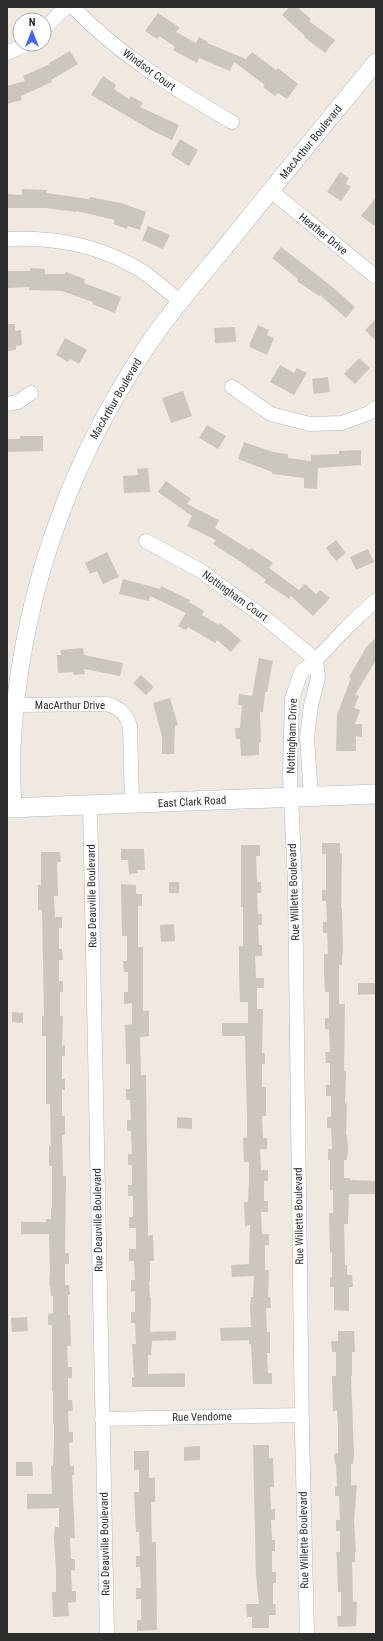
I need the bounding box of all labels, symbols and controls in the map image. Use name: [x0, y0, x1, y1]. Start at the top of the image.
north arrow: [12, 12, 52, 52]
text: N: [29, 16, 36, 29]
street label: Windsor Court: [120, 47, 178, 93]
street label: MacArthur Boulevard: [277, 102, 345, 182]
street label: Heather Drive: [296, 210, 350, 258]
street label: MacArthur Boulevard: [88, 356, 144, 442]
street label: Nottingham Court: [200, 568, 270, 624]
street label: Nottingham Drive: [284, 698, 300, 774]
street label: MacArthur Drive: [35, 699, 105, 712]
street label: East Clark Road: [157, 794, 227, 810]
street label: Rue Willette Boulevard: [286, 843, 302, 941]
street label: Rue Deauville Boulevard: [85, 844, 99, 948]
street label: Rue Willette Boulevard: [292, 1167, 306, 1265]
street label: Rue Deauville Boulevard: [91, 1168, 105, 1272]
street label: Rue Vendome: [172, 1410, 232, 1424]
street label: Rue Willette Boulevard: [297, 1491, 311, 1589]
street label: Rue Deauville Boulevard: [98, 1492, 112, 1596]

